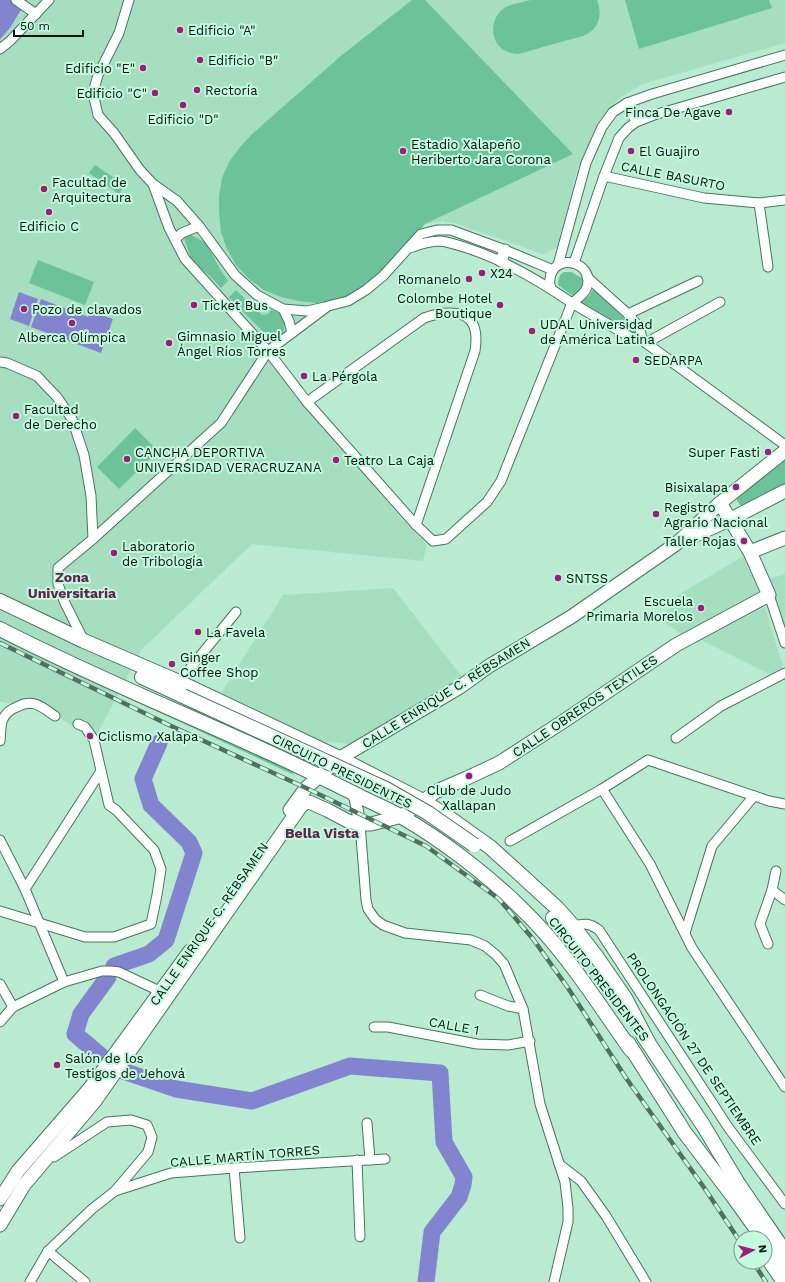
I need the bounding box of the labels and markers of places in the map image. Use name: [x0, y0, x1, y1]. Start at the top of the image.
place label: Edificio "A": [188, 23, 256, 38]
marker: Edificio "A": [175, 25, 185, 35]
place label: Edificio "B": [208, 53, 278, 68]
marker: Edificio "B": [195, 55, 205, 65]
place label: Edificio "E": [65, 61, 135, 76]
marker: Edificio "E": [138, 63, 148, 73]
place label: Rectoría: [205, 83, 258, 98]
marker: Rectoría: [192, 85, 202, 95]
place label: Edificio "C": [76, 86, 147, 101]
marker: Edificio "C": [150, 88, 160, 98]
marker: Edificio "D": [178, 100, 188, 110]
place label: Finca De Agave: [625, 105, 721, 120]
marker: Finca De Agave: [724, 107, 734, 117]
place label: Edificio "D": [147, 112, 219, 127]
place label: Estadio Xalapeño Heriberto Jara Corona: [411, 137, 551, 167]
place label: El Guajiro: [639, 144, 700, 159]
marker: Estadio Xalapeño Heriberto Jara Corona: [398, 146, 408, 156]
marker: El Guajiro: [626, 146, 636, 156]
place label: Facultad de Arquitectura: [52, 175, 132, 205]
marker: Facultad de Arquitectura: [39, 184, 49, 194]
marker: Edificio C: [44, 207, 54, 217]
place label: Edificio C: [19, 219, 79, 234]
place label: X24: [490, 266, 513, 281]
marker: X24: [477, 268, 487, 278]
place label: Romanelo: [398, 272, 461, 287]
marker: Romanelo: [464, 274, 474, 284]
place label: Colombe Hotel Boutique: [397, 291, 492, 321]
place label: Ticket Bus: [202, 298, 268, 313]
marker: Ticket Bus: [189, 300, 199, 310]
marker: Colombe Hotel Boutique: [495, 300, 505, 310]
place label: Pozo de clavados: [32, 302, 142, 317]
marker: Pozo de clavados: [19, 304, 29, 314]
place label: UDAL Universidad de América Latina: [540, 317, 655, 347]
marker: Alberca Olímpica: [67, 318, 77, 328]
marker: UDAL Universidad de América Latina: [527, 326, 537, 336]
place label: Gimnasio Miguel Ángel Ríos Torres: [177, 329, 286, 359]
place label: Alberca Olímpica: [18, 330, 127, 345]
marker: Gimnasio Miguel Ángel Ríos Torres: [164, 338, 174, 348]
place label: SEDARPA: [644, 353, 703, 368]
marker: SEDARPA: [631, 355, 641, 365]
place label: La Pérgola: [312, 369, 378, 384]
marker: La Pérgola: [299, 371, 309, 381]
place label: Facultad de Derecho: [24, 402, 97, 432]
marker: Facultad de Derecho: [11, 411, 21, 421]
place label: CANCHA DEPORTIVA UNIVERSIDAD VERACRUZANA: [135, 445, 322, 475]
place label: Super Fasti: [688, 445, 760, 460]
marker: Super Fasti: [763, 447, 773, 457]
place label: Teatro La Caja: [344, 453, 435, 468]
marker: CANCHA DEPORTIVA UNIVERSIDAD VERACRUZANA: [122, 454, 132, 464]
marker: Teatro La Caja: [331, 455, 341, 465]
place label: Bisixalapa: [665, 480, 729, 495]
marker: Bisixalapa: [731, 482, 741, 492]
place label: Registro Agrario Nacional: [664, 500, 768, 530]
marker: Registro Agrario Nacional: [651, 509, 661, 519]
place label: Taller Rojas: [663, 534, 736, 549]
marker: Taller Rojas: [739, 536, 749, 546]
place label: Laboratorio de Tribología: [122, 539, 204, 569]
marker: Laboratorio de Tribología: [109, 548, 119, 558]
place label: SNTSS: [566, 571, 608, 586]
marker: SNTSS: [553, 573, 563, 583]
place label: Escuela Primaria Morelos: [586, 594, 694, 624]
marker: Escuela Primaria Morelos: [696, 603, 706, 613]
place label: La Favela: [206, 625, 266, 640]
marker: La Favela: [193, 627, 203, 637]
place label: Ginger Coffee Shop: [180, 650, 258, 680]
marker: Ginger Coffee Shop: [167, 659, 177, 669]
place label: Ciclismo Xalapa: [98, 729, 199, 744]
marker: Ciclismo Xalapa: [85, 731, 95, 741]
marker: Club de Judo Xallapan: [464, 771, 474, 781]
place label: Club de Judo Xallapan: [427, 783, 511, 813]
place label: Salón de los Testigos de Jehová: [65, 1051, 186, 1081]
marker: Salón de los Testigos de Jehová: [52, 1060, 62, 1070]

